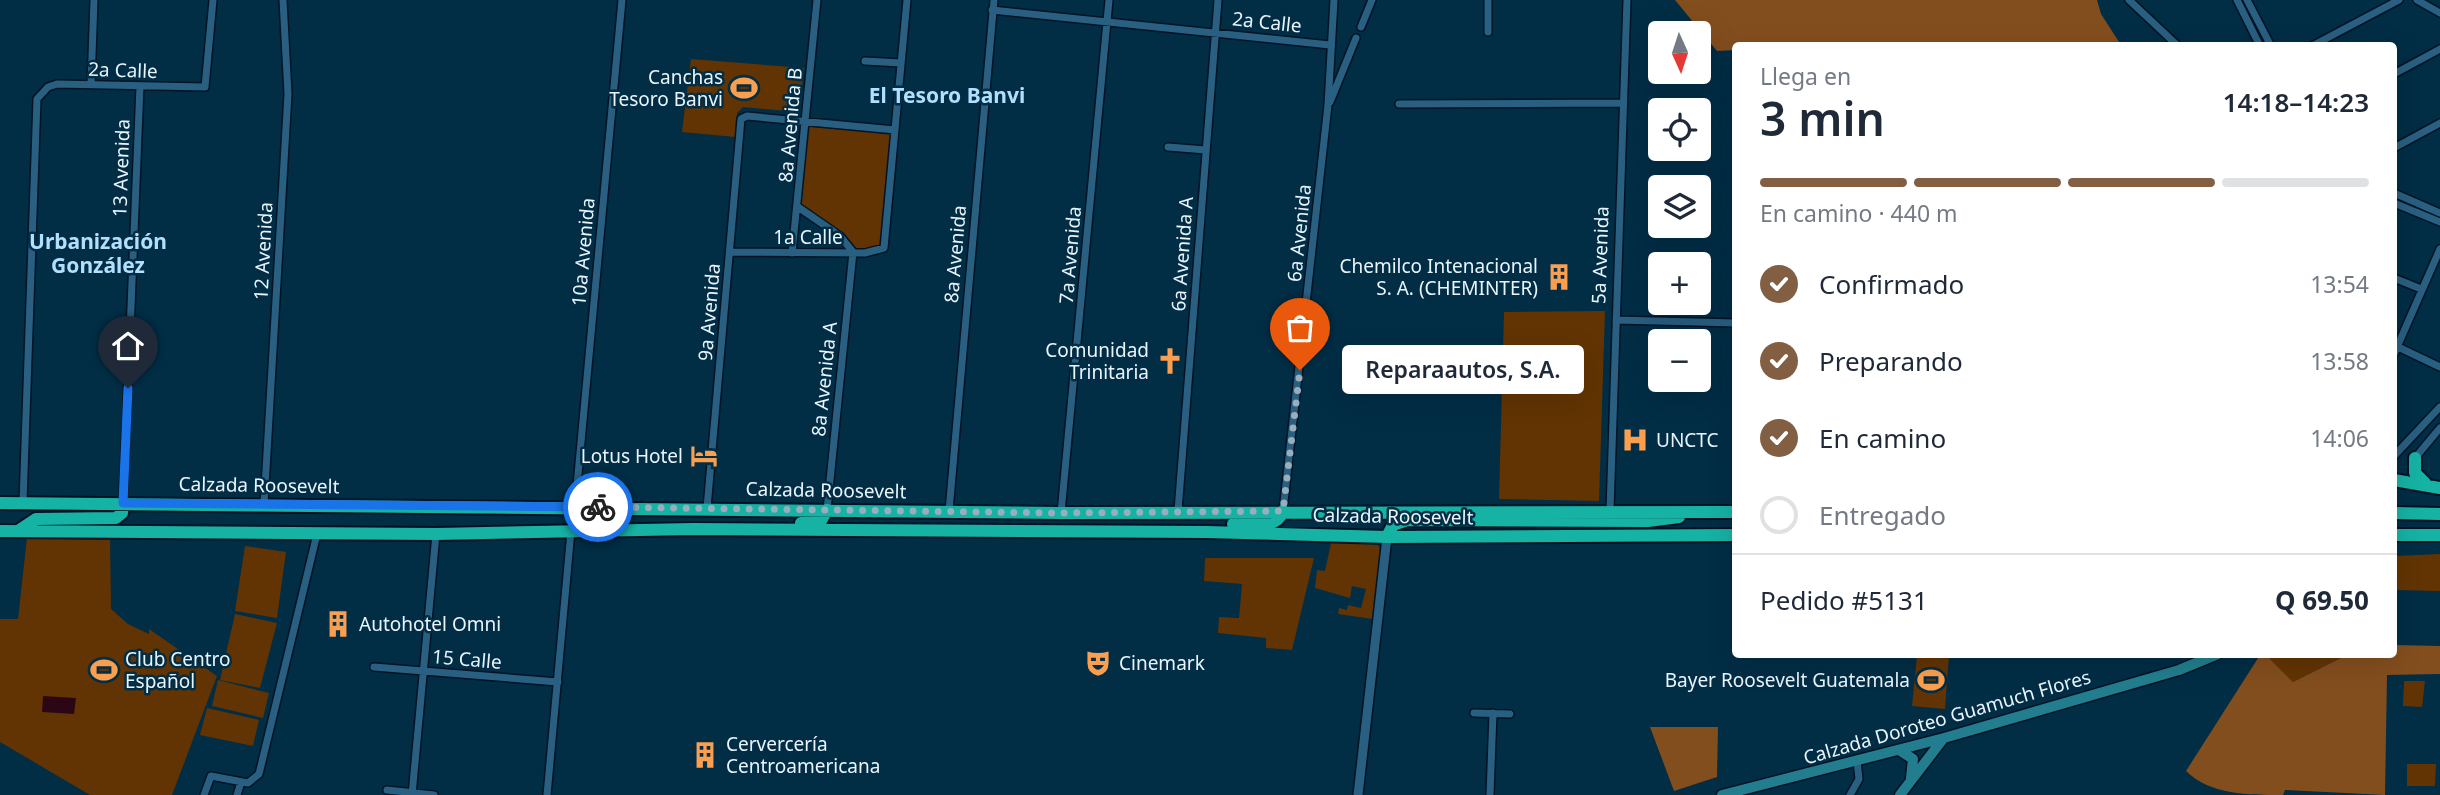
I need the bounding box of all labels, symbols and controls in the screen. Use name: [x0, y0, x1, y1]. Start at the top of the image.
street label: 2a Calle: [1231, 5, 1303, 39]
north arrow: [1648, 21, 1712, 84]
map controls: [1648, 21, 1711, 392]
street label: 2a Calle: [88, 56, 158, 84]
text: Llega en: [1760, 60, 1851, 92]
place label: Canchas Tesoro Banvi: [609, 64, 723, 112]
street label: 8a Avenida B: [772, 66, 808, 184]
sports icon: Canchas Tesoro Banvi: [729, 73, 759, 103]
district label: El Tesoro Banvi: [869, 81, 1025, 109]
text: 14:18–14:23: [2223, 84, 2369, 120]
text: 3 min: [1760, 87, 1885, 149]
button: locate: [1648, 98, 1711, 161]
street label: 13 Avenida: [106, 118, 136, 218]
button: layers: [1648, 175, 1711, 238]
street label: 6a Avenida: [1281, 183, 1317, 283]
street label: 6a Avenida A: [1165, 195, 1199, 312]
street label: 10a Avenida: [565, 197, 601, 307]
text: En camino · 440 m: [1760, 197, 1958, 229]
street label: 12 Avenida: [247, 201, 279, 301]
street label: 8a Avenida: [938, 204, 972, 304]
street label: 7a Avenida: [1053, 205, 1087, 305]
street label: 5a Avenida: [1585, 206, 1615, 304]
street label: 1a Calle: [773, 224, 843, 250]
district label: Urbanización González: [29, 227, 167, 279]
button: +: [1648, 252, 1711, 315]
place label: Chemilco Intenacional S. A. (CHEMINTER): [1339, 253, 1538, 301]
street label: 9a Avenida: [692, 262, 726, 362]
building icon: Chemilco Intenacional S. A. (CHEMINTER): [1544, 262, 1574, 292]
icon: check: [1760, 265, 1798, 303]
text: Confirmado: [1819, 266, 1964, 302]
text: 13:54: [2310, 268, 2369, 300]
pin: [1270, 298, 1330, 370]
icon: bag: [1281, 309, 1319, 347]
pin: [98, 316, 158, 388]
street label: 8a Avenida A: [805, 320, 843, 438]
icon: home: [109, 327, 147, 365]
button: −: [1648, 329, 1711, 392]
place label: Comunidad Trinitaria: [1045, 337, 1149, 385]
icon: check: [1760, 342, 1798, 380]
text: Preparando: [1819, 343, 1963, 379]
text: 13:58: [2310, 345, 2369, 377]
church icon: Comunidad Trinitaria: [1155, 346, 1185, 376]
callout: Reparaautos, S.A.: [1342, 346, 1584, 394]
text: Reparaautos, S.A.: [1365, 353, 1561, 385]
icon: check: [1760, 419, 1798, 457]
text: En camino: [1819, 420, 1946, 456]
text: 14:06: [2310, 422, 2369, 454]
hospital icon: UNCTC: [1620, 425, 1650, 455]
place label: UNCTC: [1656, 427, 1719, 453]
hotel icon: Lotus Hotel: [689, 441, 719, 471]
place label: Lotus Hotel: [581, 443, 683, 469]
street label: Calzada Roosevelt: [178, 471, 340, 499]
courier: [563, 472, 633, 542]
street label: Calzada Roosevelt: [745, 476, 907, 504]
icon: bike: [579, 488, 617, 526]
text: Entregado: [1819, 497, 1946, 533]
street label: Calzada Roosevelt: [1312, 502, 1474, 530]
text: Pedido #5131: [1760, 582, 1928, 618]
text: Q 69.50: [2275, 582, 2369, 618]
building icon: Autohotel Omni: [323, 609, 353, 639]
place label: Autohotel Omni: [359, 611, 501, 637]
street label: 15 Calle: [431, 643, 503, 675]
place label: Club Centro Español: [125, 646, 231, 694]
theatre icon: Cinemark: [1083, 648, 1113, 678]
place label: Cinemark: [1119, 650, 1205, 676]
sports icon: Club Centro Español: [89, 655, 119, 685]
street label: Calzada Doroteo Guamuch Flores: [1800, 663, 2094, 771]
sports icon: Bayer Roosevelt Guatemala: [1916, 665, 1946, 695]
place label: Bayer Roosevelt Guatemala: [1665, 667, 1910, 693]
place label: Cervercería Centroamericana: [726, 731, 880, 779]
building icon: Cervercería Centroamericana: [690, 740, 720, 770]

